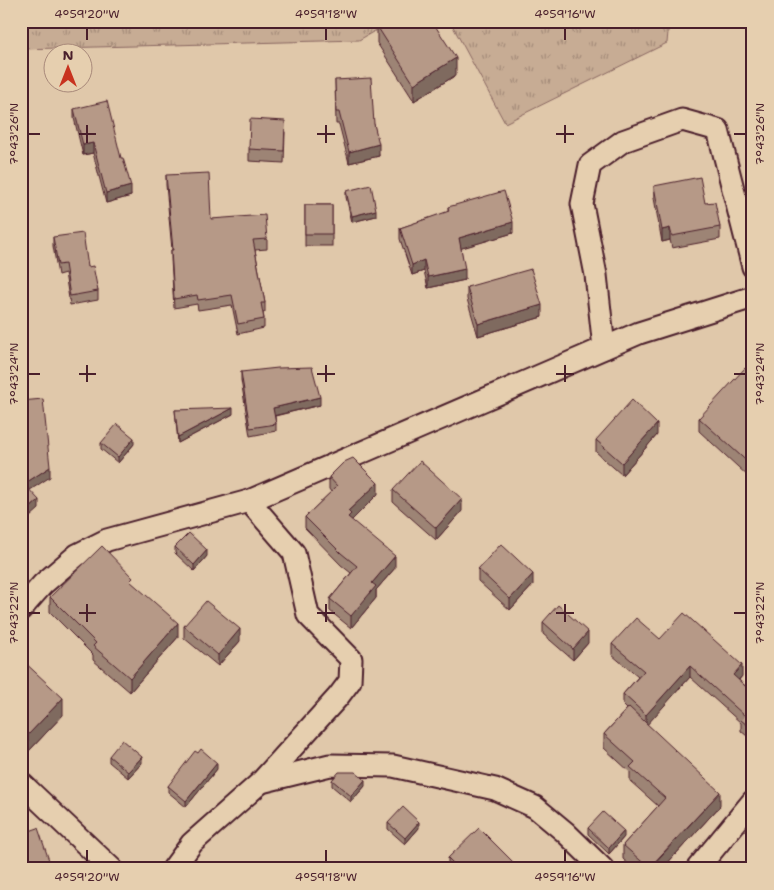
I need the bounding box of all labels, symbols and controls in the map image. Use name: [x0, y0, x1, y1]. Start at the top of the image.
text: 4°59'20"W: [54, 6, 120, 22]
text: 4°59'18"W: [295, 6, 357, 22]
text: 4°59'16"W: [534, 6, 596, 22]
north arrow: [42, 42, 92, 92]
text: N: [62, 46, 74, 64]
text: 7°43'26"N: [6, 103, 22, 165]
text: 7°43'26"N: [752, 103, 768, 165]
text: 7°43'24"N: [6, 343, 22, 405]
text: 7°43'24"N: [752, 343, 768, 405]
text: 7°43'22"N: [6, 582, 22, 645]
text: 7°43'22"N: [752, 582, 768, 645]
text: 4°59'20"W: [54, 869, 120, 885]
text: 4°59'18"W: [295, 869, 357, 885]
text: 4°59'16"W: [534, 869, 596, 885]

